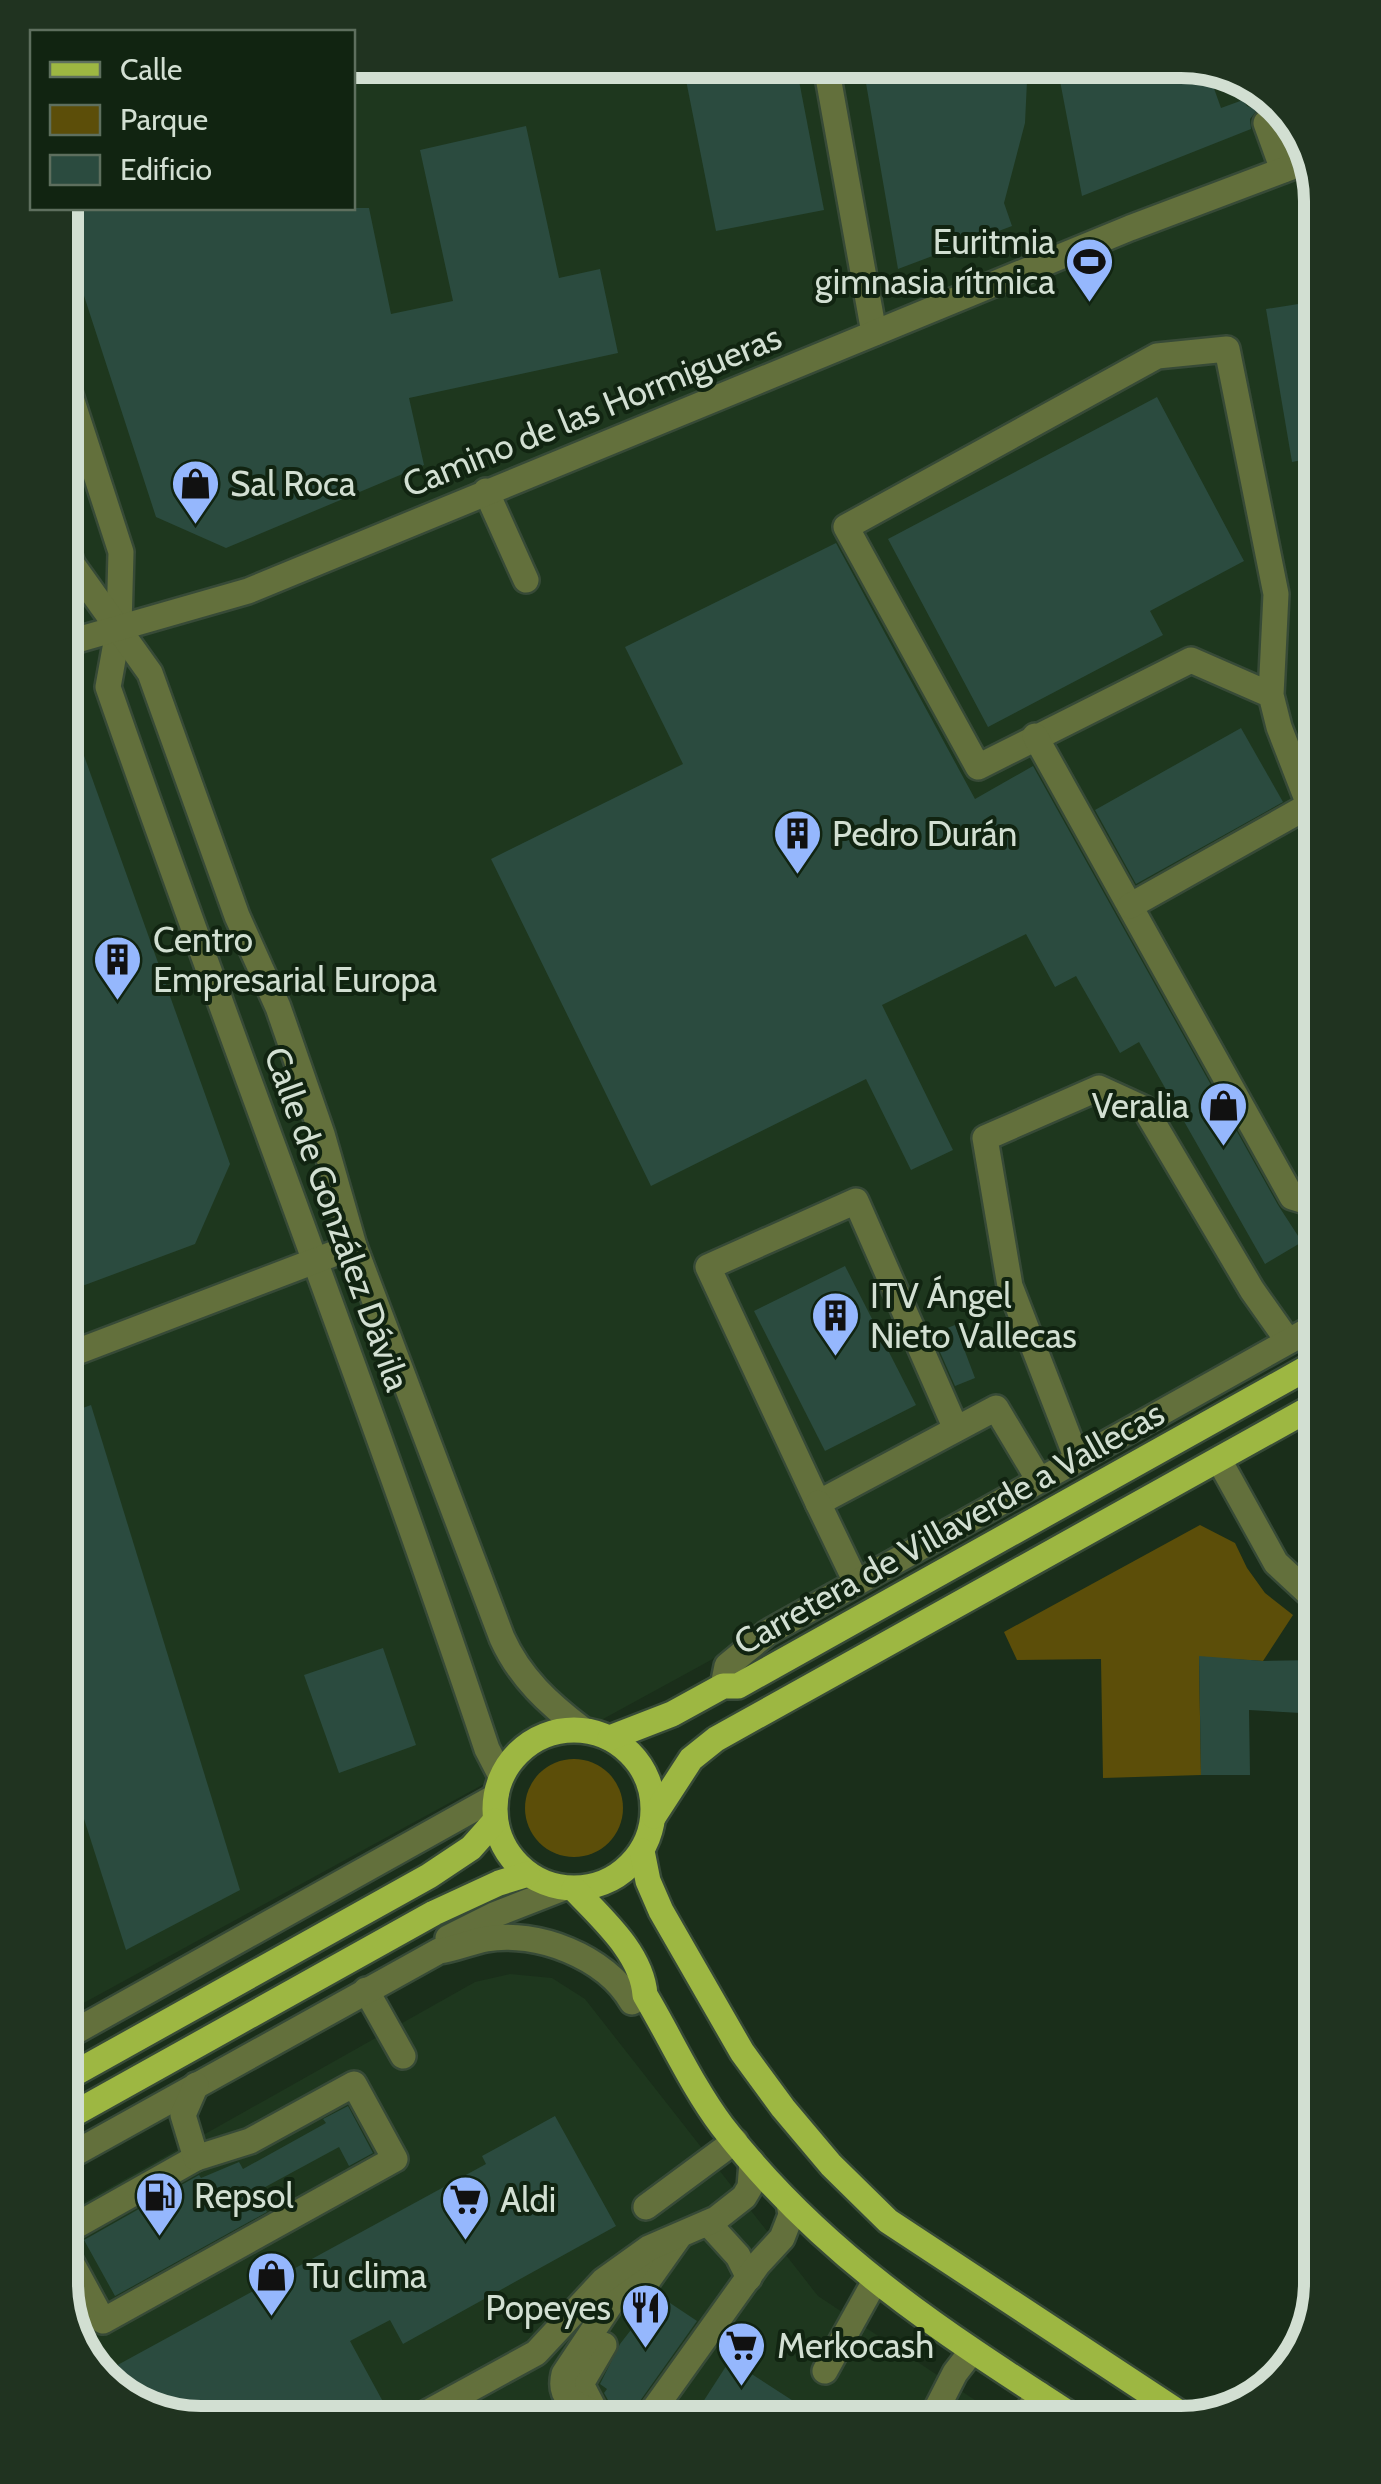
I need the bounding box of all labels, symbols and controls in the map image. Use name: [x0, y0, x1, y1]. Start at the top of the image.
legend: [30, 30, 355, 210]
text: Calle: [120, 51, 182, 88]
text: Parque: [120, 101, 208, 138]
text: Edificio: [120, 151, 212, 188]
place label: Euritmia gimnasia rítmica: [815, 220, 1055, 303]
sports icon: Euritmia gimnasia rítmica: [1064, 236, 1116, 304]
street label: Camino de las Hormigueras: [396, 315, 787, 506]
shop icon: Sal Roca: [169, 458, 221, 526]
place label: Sal Roca: [230, 462, 356, 505]
building icon: Pedro Durán: [771, 808, 823, 876]
place label: Pedro Durán: [832, 812, 1017, 855]
place label: Centro Empresarial Europa: [153, 918, 437, 1001]
building icon: Centro Empresarial Europa: [92, 934, 144, 1002]
street label: Calle de González Dávila: [255, 1041, 420, 1397]
shop icon: Veralia: [1198, 1080, 1250, 1148]
place label: Veralia: [1092, 1084, 1189, 1127]
place label: ITV Ángel Nieto Vallecas: [870, 1274, 1077, 1357]
building icon: ITV Ángel Nieto Vallecas: [809, 1290, 861, 1358]
street label: Carretera de Villaverde a Vallecas: [726, 1391, 1171, 1664]
fuel station icon: Repsol: [133, 2170, 185, 2238]
place label: Repsol: [194, 2174, 295, 2217]
supermarket icon: Aldi: [439, 2174, 491, 2242]
place label: Aldi: [500, 2178, 556, 2221]
shop icon: Tu clima: [245, 2250, 297, 2318]
place label: Tu clima: [306, 2254, 427, 2297]
restaurant icon: Popeyes: [620, 2282, 672, 2350]
place label: Popeyes: [485, 2286, 611, 2329]
supermarket icon: Merkocash: [716, 2320, 768, 2388]
place label: Merkocash: [777, 2324, 934, 2367]

